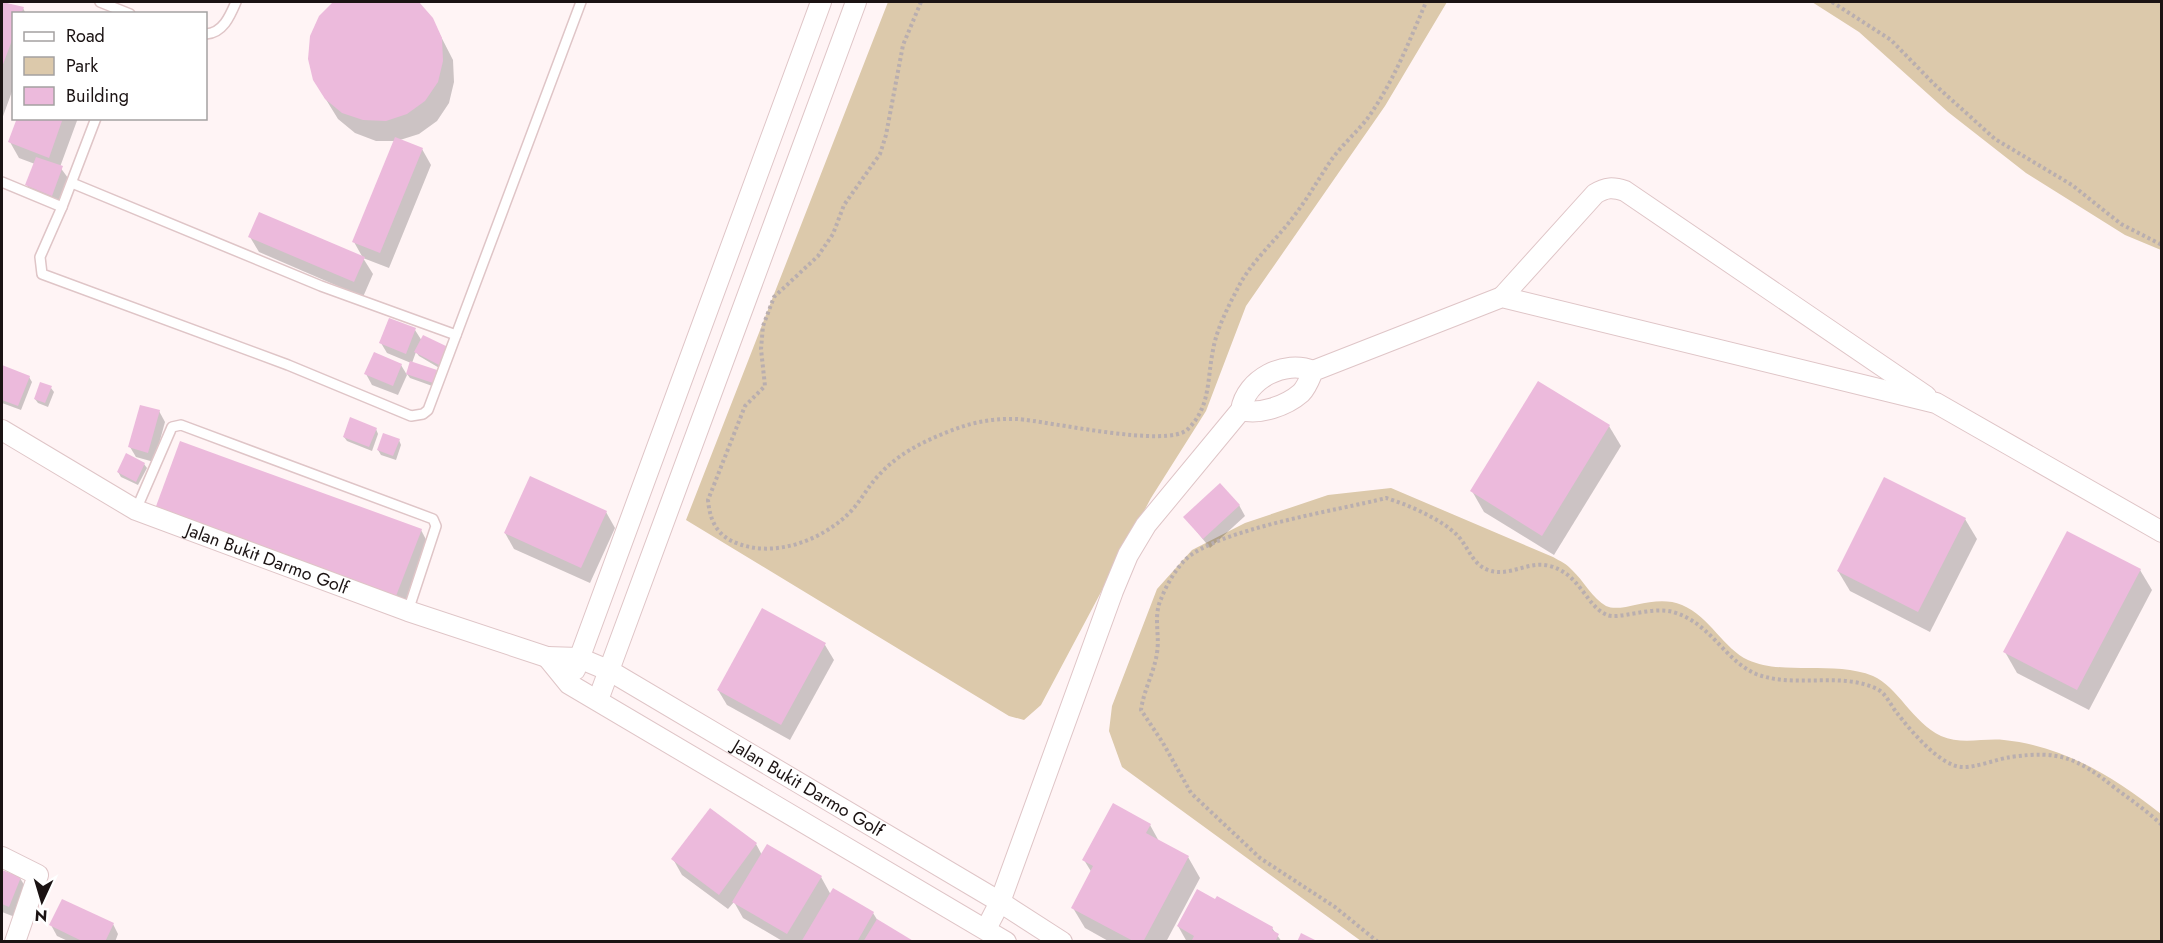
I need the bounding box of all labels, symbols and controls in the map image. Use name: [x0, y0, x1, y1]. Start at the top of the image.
legend: [12, 12, 207, 120]
text: Road: [66, 23, 105, 49]
text: Park: [66, 53, 98, 79]
text: Building: [66, 83, 129, 109]
street label: Jalan Bukit Darmo Golf: [180, 516, 353, 601]
street label: Jalan Bukit Darmo Golf: [726, 732, 889, 844]
north arrow: [12, 871, 72, 931]
text: N: [34, 904, 48, 927]

